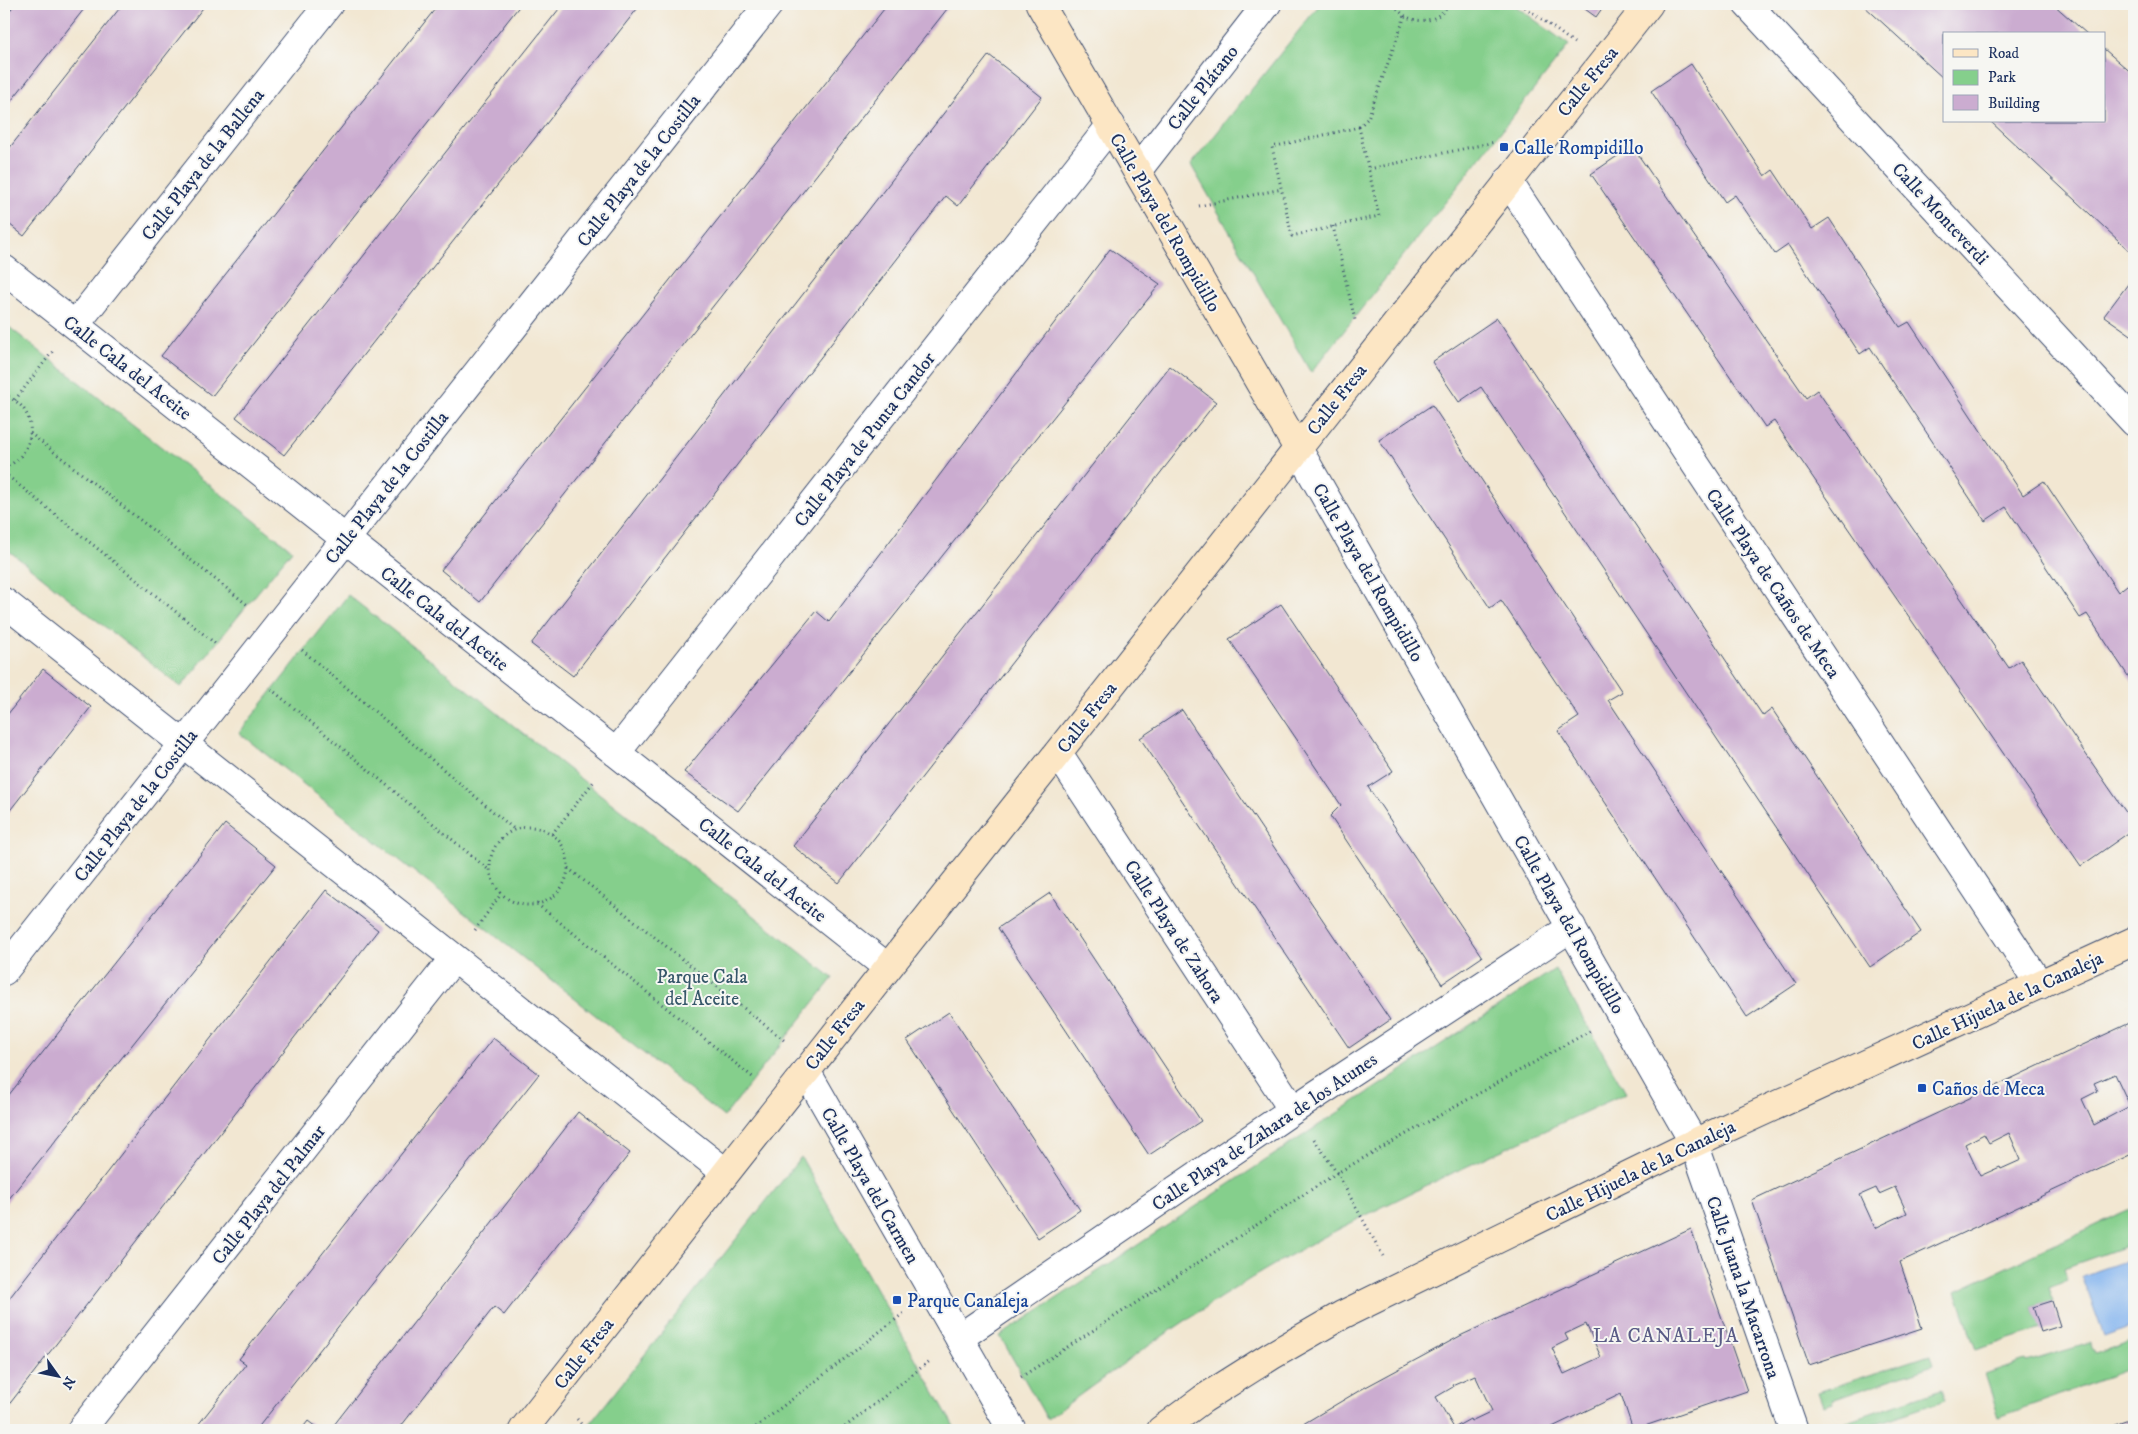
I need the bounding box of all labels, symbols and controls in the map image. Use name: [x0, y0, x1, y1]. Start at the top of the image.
legend: [1943, 32, 2106, 122]
street label: Calle Plátano: [1163, 41, 1244, 135]
street label: Calle Fresa: [1553, 42, 1624, 122]
text: Road: [1988, 44, 2020, 63]
text: Park: [1988, 68, 2017, 87]
street label: Calle Playa de la Ballena: [137, 84, 270, 245]
street label: Calle Playa de la Costilla: [572, 90, 706, 252]
text: Building: [1988, 94, 2040, 113]
street label: Calle Playa del Rompidillo: [1104, 129, 1225, 316]
place label: Calle Rompidillo: [1514, 137, 1643, 160]
marker: Calle Rompidillo: [1498, 141, 1510, 153]
street label: Calle Monteverdi: [1887, 158, 1993, 270]
street label: Calle Cala del Aceite: [58, 311, 196, 426]
street label: Calle Playa de Punta Candor: [790, 348, 941, 532]
street label: Calle Fresa: [1302, 360, 1372, 440]
street label: Calle Playa de la Costilla: [320, 407, 454, 569]
street label: Calle Playa del Rompidillo: [1307, 479, 1428, 666]
street label: Calle Playa de Caños de Meca: [1701, 485, 1845, 683]
street label: Calle Cala del Aceite: [375, 562, 513, 677]
street label: Calle Fresa: [1052, 678, 1122, 758]
street label: Calle Playa de la Costilla: [69, 725, 203, 887]
street label: Calle Cala del Aceite: [693, 813, 831, 928]
street label: Calle Playa del Rompidillo: [1508, 831, 1629, 1018]
street label: Calle Playa de Zahora: [1119, 856, 1229, 1008]
street label: Calle Hijuela de la Canaleja: [1908, 947, 2107, 1056]
park label: Parque Cala del Aceite: [656, 966, 748, 1011]
street label: Calle Fresa: [800, 995, 870, 1075]
street label: Calle Playa de Zahara de los Atunes: [1148, 1048, 1382, 1216]
place label: Caños de Meca: [1932, 1078, 2045, 1101]
marker: Caños de Meca: [1916, 1082, 1928, 1094]
street label: Calle Playa del Carmen: [816, 1103, 924, 1268]
street label: Calle Hijuela de la Canaleja: [1542, 1115, 1739, 1227]
street label: Calle Playa del Palmar: [207, 1120, 331, 1269]
street label: Calle Juana la Macarrona: [1701, 1193, 1785, 1382]
place label: Parque Canaleja: [907, 1290, 1028, 1314]
marker: Parque Canaleja: [891, 1294, 903, 1306]
street label: Calle Fresa: [549, 1314, 619, 1394]
district label: LA CANALEJA: [1593, 1324, 1739, 1349]
north arrow: [32, 1352, 82, 1402]
text: N: [57, 1373, 79, 1393]

